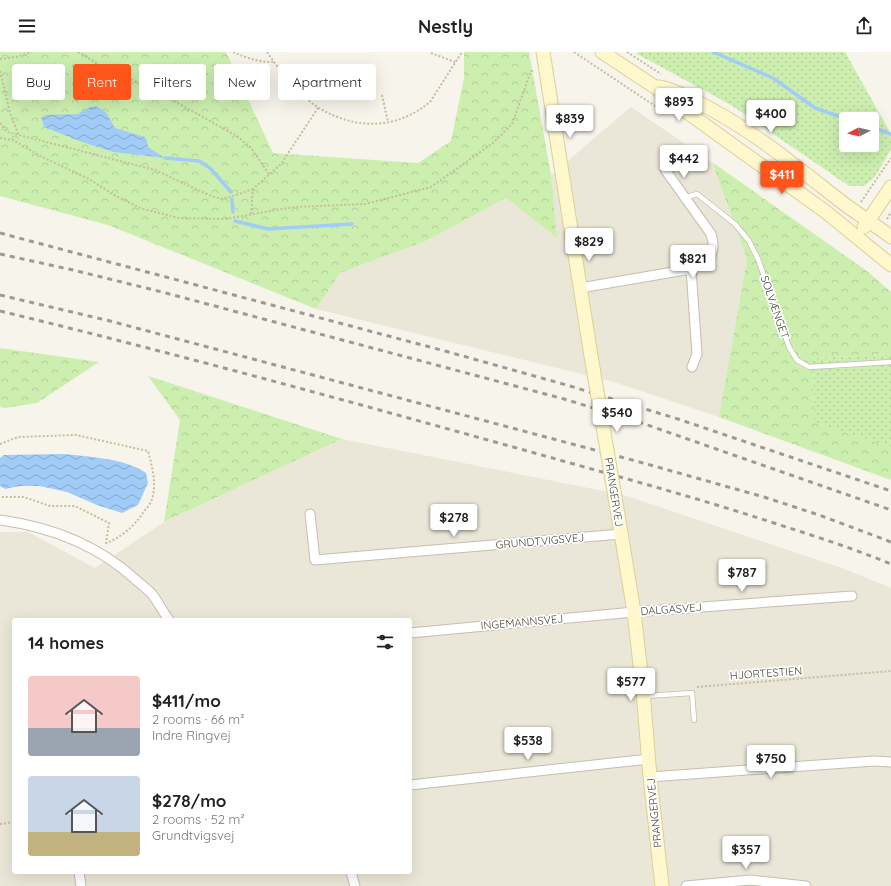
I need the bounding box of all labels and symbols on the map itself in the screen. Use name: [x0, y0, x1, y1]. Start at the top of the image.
pin: $893: [655, 88, 703, 122]
pin: $400: [747, 100, 795, 134]
pin: $839: [546, 105, 594, 139]
north arrow: [839, 112, 879, 152]
pin: $442: [660, 145, 708, 179]
pin: $411: [758, 161, 806, 195]
pin: $829: [565, 228, 613, 262]
pin: $821: [669, 245, 717, 279]
street label: SOLVÆNGET: [758, 274, 792, 341]
pin: $540: [593, 399, 641, 433]
street label: PRANGERVEJ: [602, 456, 626, 528]
pin: $278: [430, 504, 478, 538]
street label: GRUNDTVIGSVEJ: [495, 530, 585, 552]
pin: $787: [718, 559, 766, 593]
street label: DALGASVEJ: [640, 600, 702, 618]
street label: INGEMANNSVEJ: [480, 611, 564, 633]
street label: HJORTESTIEN: [729, 663, 803, 683]
pin: $577: [607, 668, 655, 702]
pin: $538: [504, 727, 552, 761]
pin: $750: [747, 745, 795, 779]
street label: PRANGERVEJ: [643, 778, 665, 848]
pin: $357: [722, 836, 770, 870]

